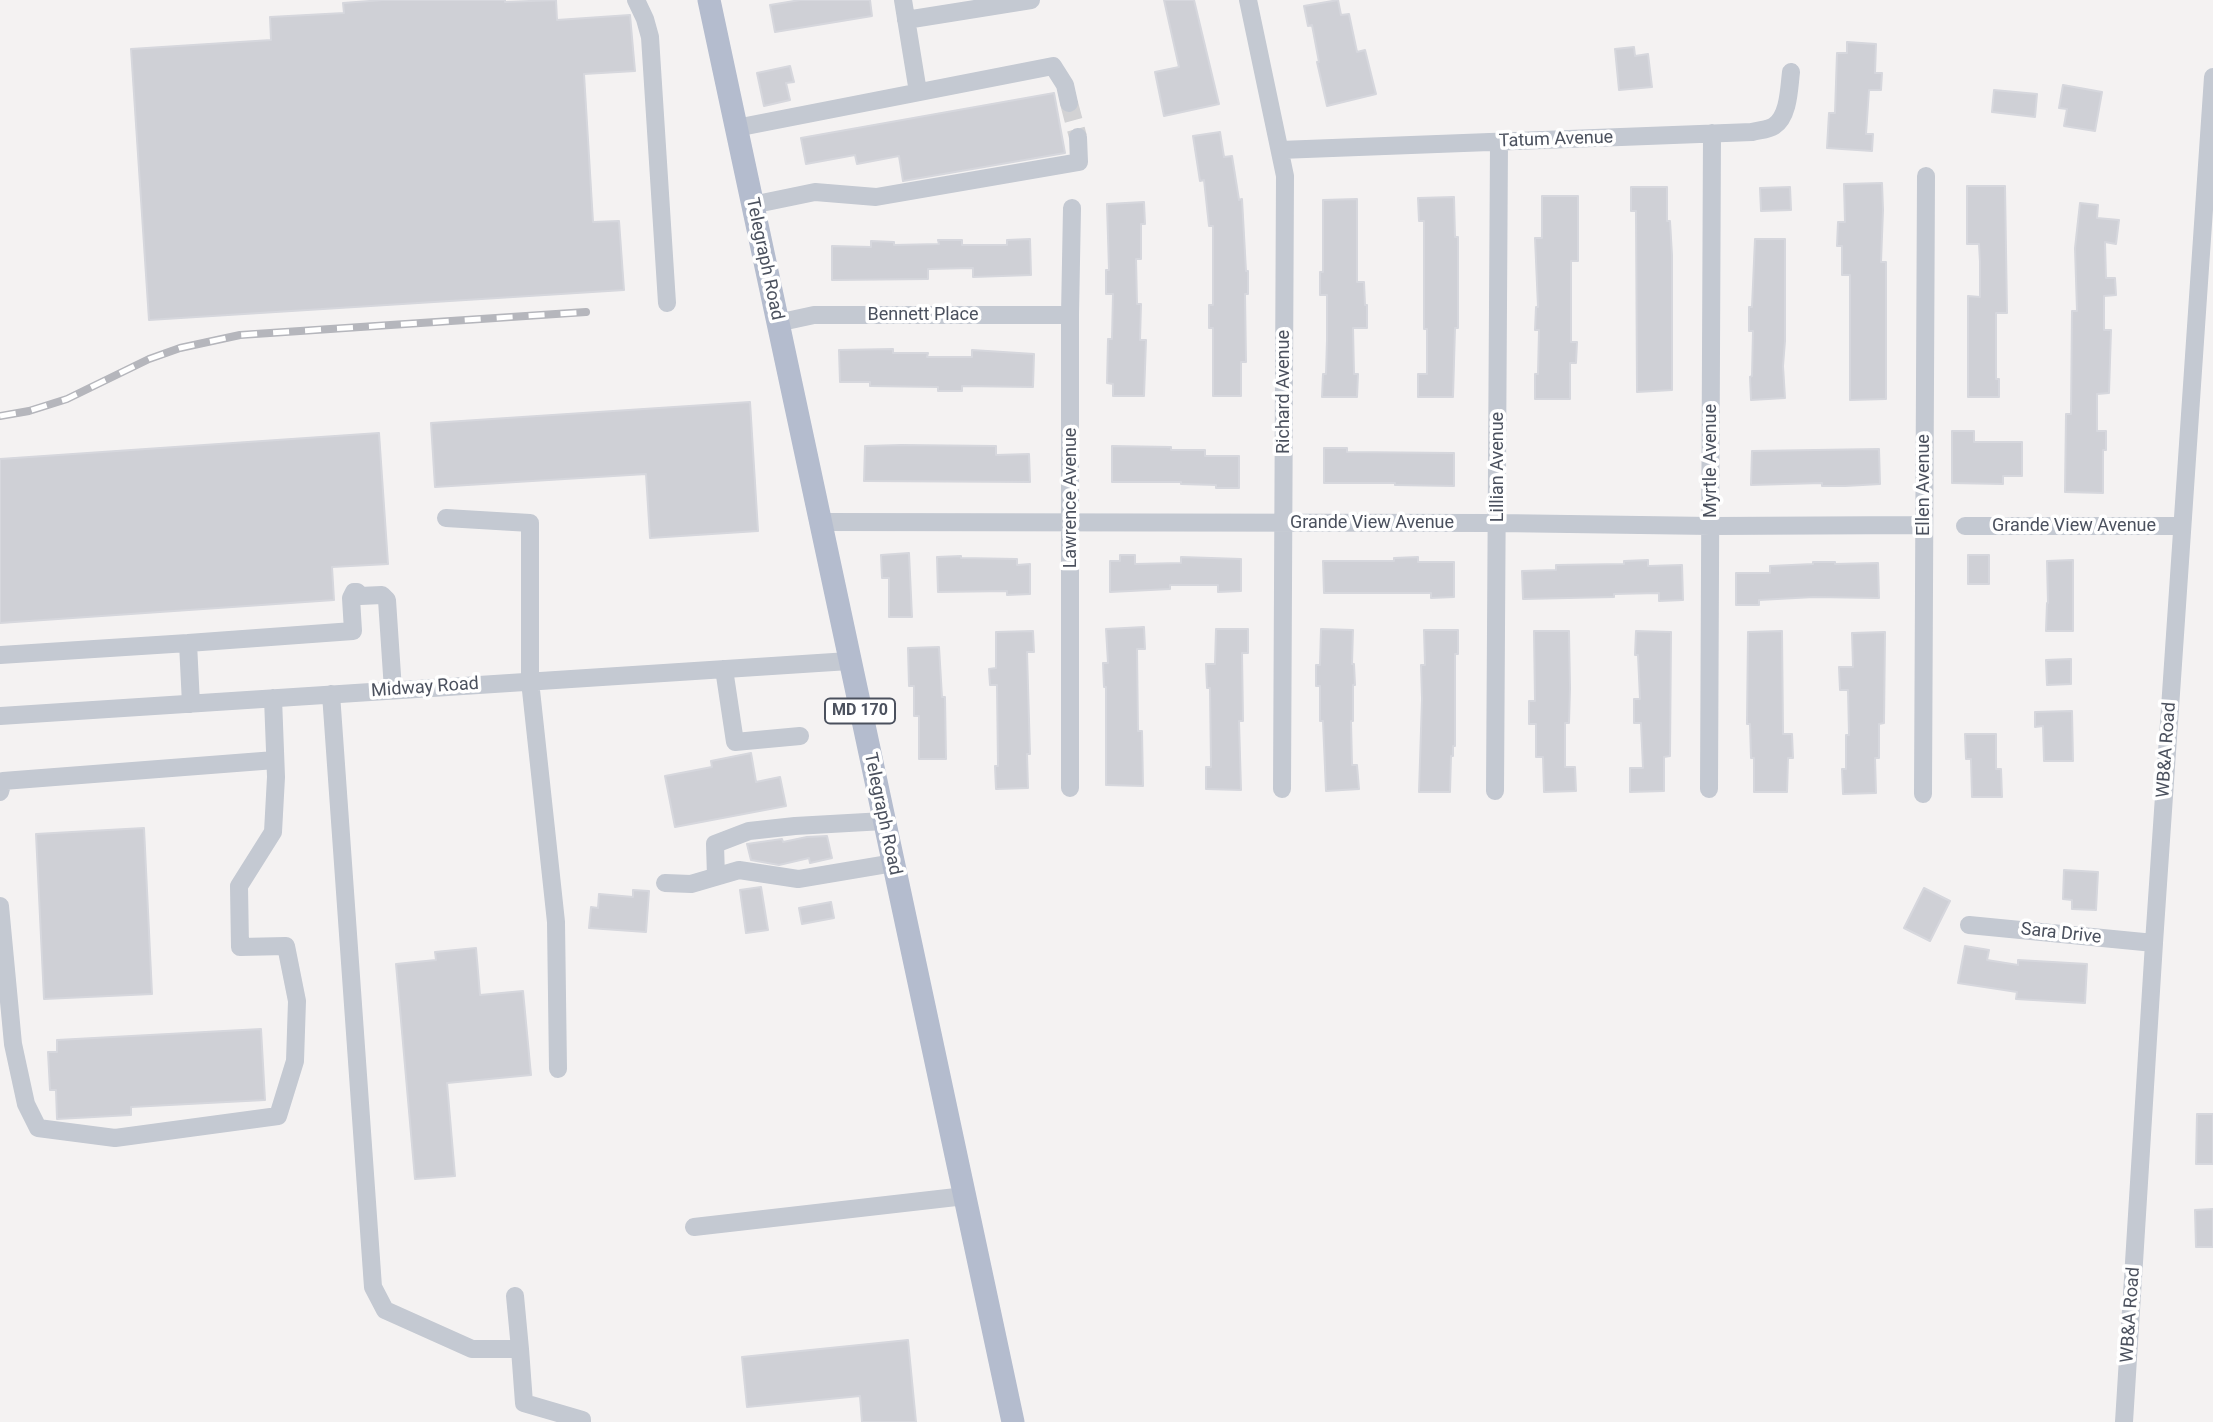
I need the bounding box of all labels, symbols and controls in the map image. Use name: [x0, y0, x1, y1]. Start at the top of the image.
street label: Tatum Avenue: [1498, 127, 1614, 153]
street label: Telegraph Road: [740, 196, 788, 322]
street label: Bennett Place: [868, 304, 978, 326]
street label: Richard Avenue: [1273, 330, 1295, 454]
street label: Myrtle Avenue: [1700, 404, 1722, 518]
street label: Lillian Avenue: [1487, 412, 1509, 522]
street label: Lawrence Avenue: [1060, 428, 1082, 568]
street label: Ellen Avenue: [1913, 434, 1935, 536]
street label: Grande View Avenue: [1290, 512, 1454, 534]
street label: Grande View Avenue: [1992, 515, 2156, 537]
street label: Midway Road: [371, 673, 479, 703]
road number: MD 170: [825, 698, 895, 724]
street label: WB&A Road: [2153, 701, 2181, 799]
street label: Telegraph Road: [858, 751, 906, 877]
street label: Sara Drive: [2020, 919, 2102, 949]
street label: WB&A Road: [2117, 1266, 2145, 1364]

